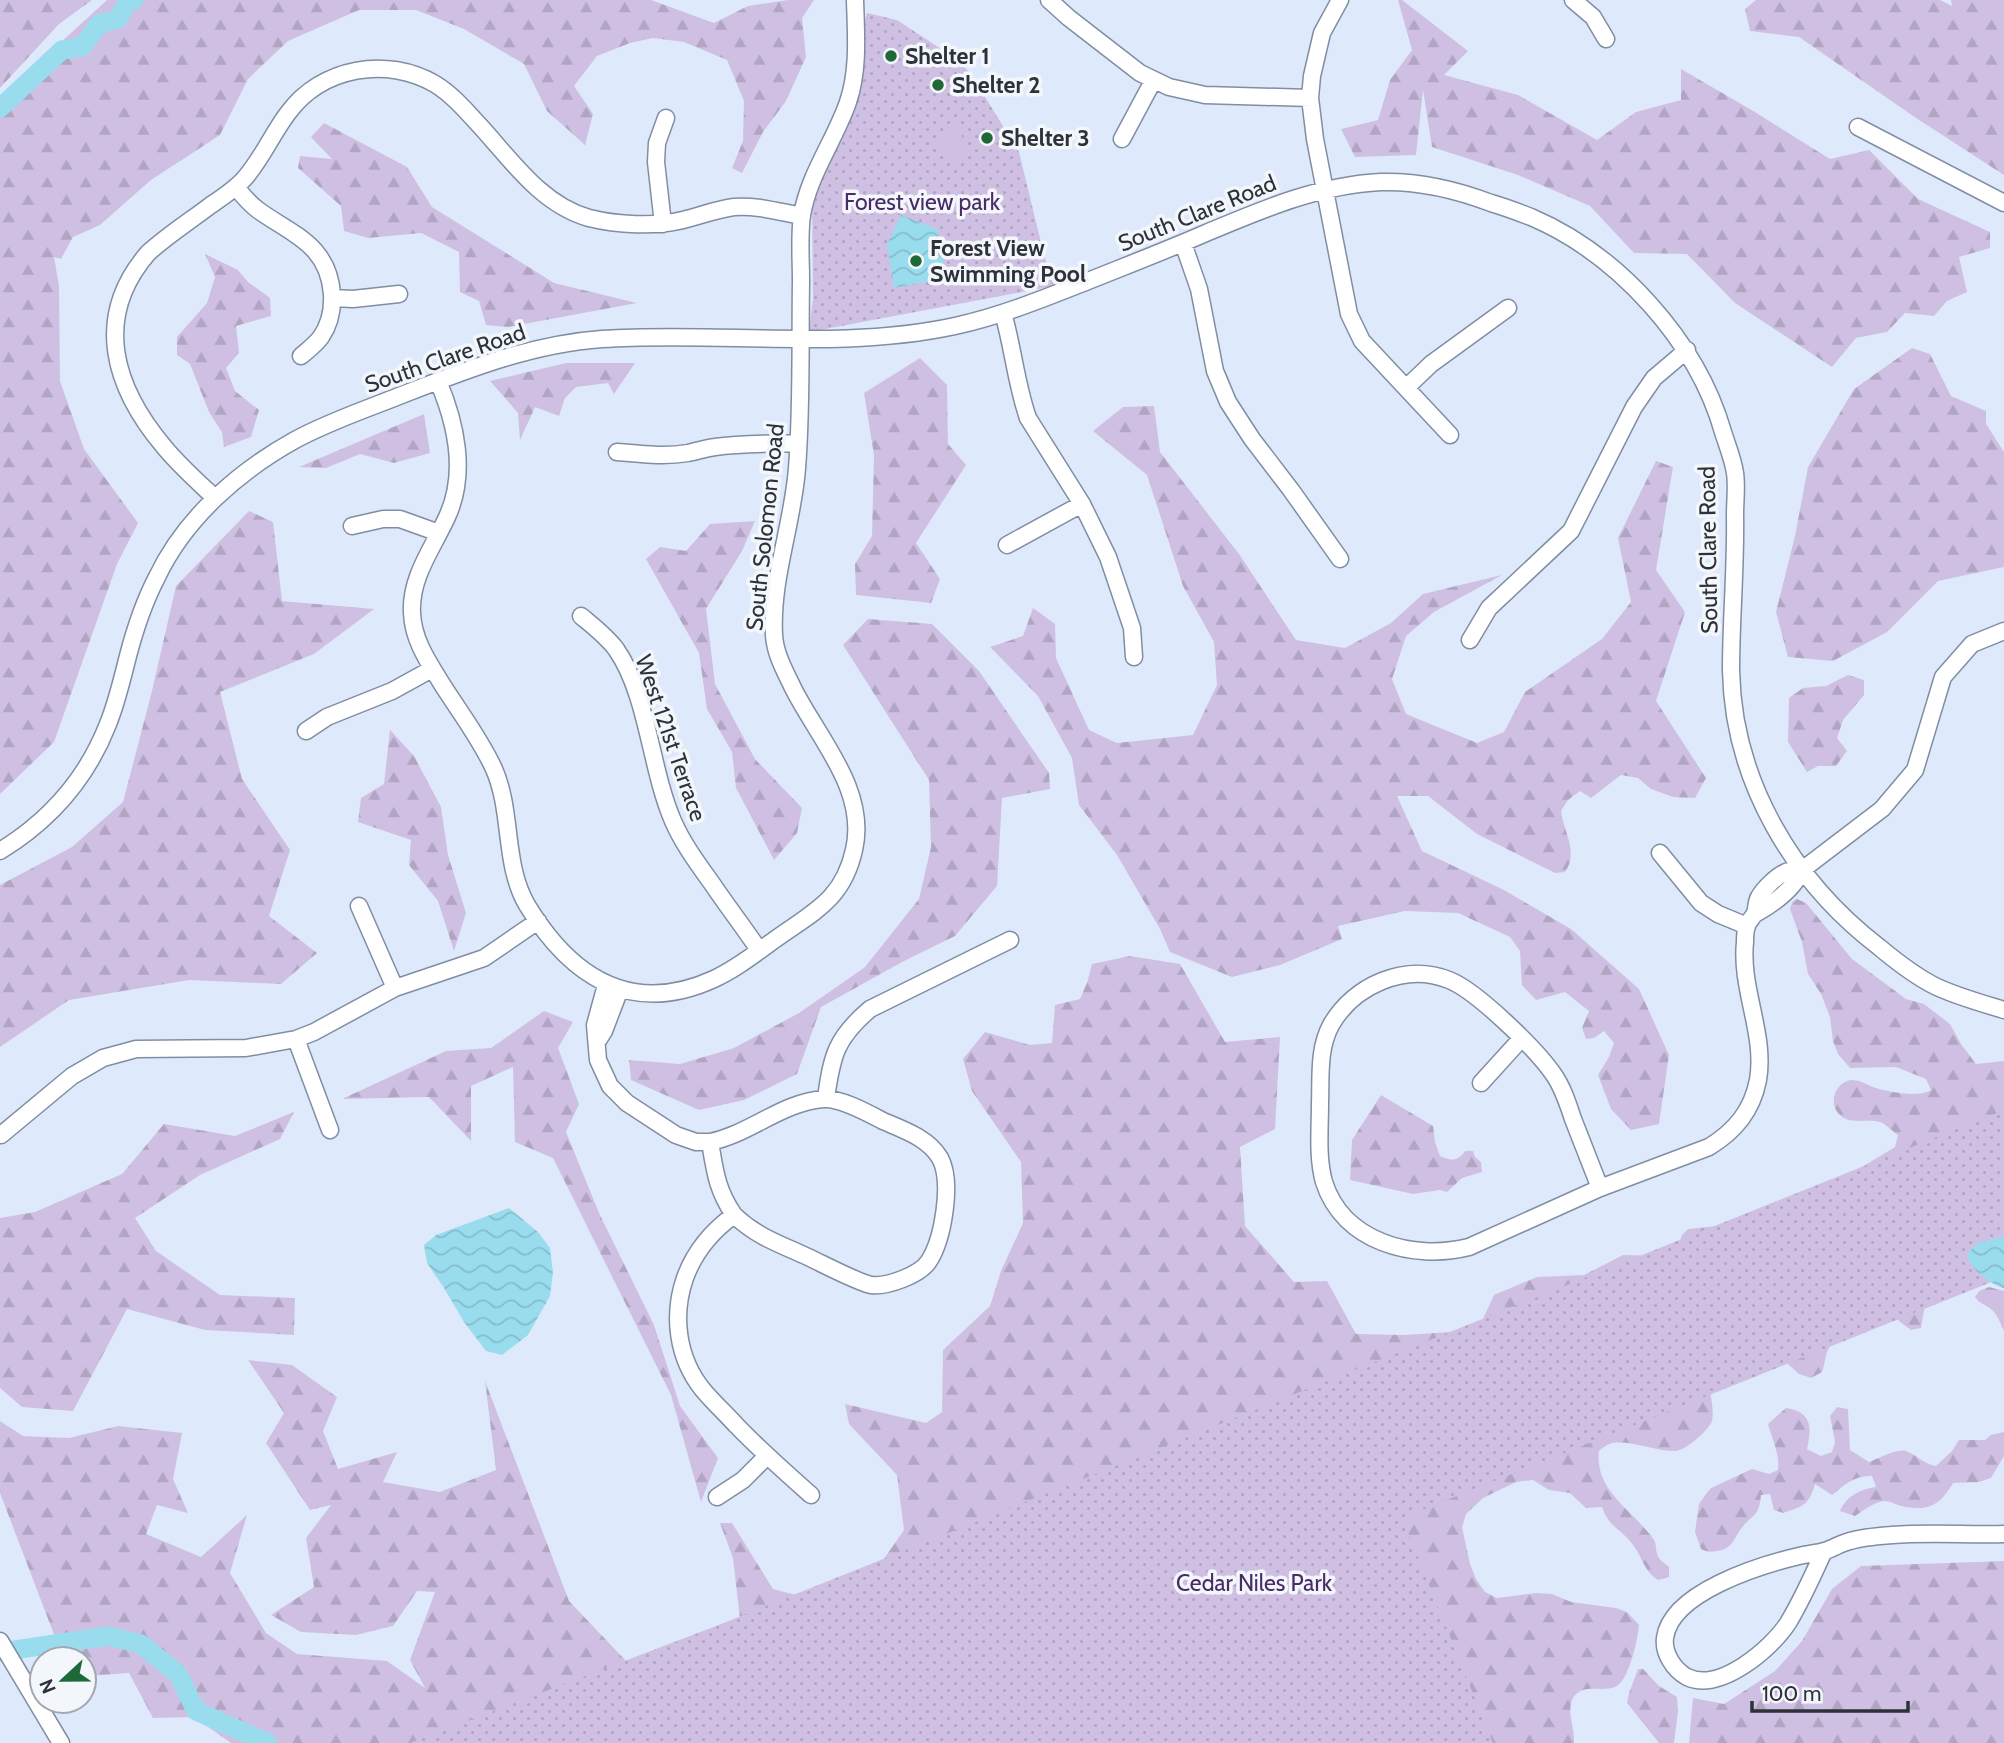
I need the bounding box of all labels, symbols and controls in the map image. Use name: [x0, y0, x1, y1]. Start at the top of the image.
place label: Shelter 1: [905, 42, 990, 70]
marker: Shelter 1: [883, 48, 899, 64]
place label: Shelter 2: [952, 71, 1040, 99]
marker: Shelter 2: [930, 77, 946, 93]
place label: Shelter 3: [1001, 124, 1090, 152]
marker: Shelter 3: [979, 130, 995, 146]
street label: South Clare Road: [1114, 169, 1280, 257]
park label: Forest view park: [844, 188, 1001, 216]
place label: Forest View Swimming Pool: [930, 234, 1086, 288]
marker: Forest View Swimming Pool: [908, 253, 924, 269]
street label: South Clare Road: [361, 317, 529, 399]
street label: South Solomon Road: [740, 422, 790, 632]
street label: South Clare Road: [1693, 466, 1723, 634]
street label: West 121st Terrace: [629, 651, 713, 825]
park label: Cedar Niles Park: [1176, 1569, 1333, 1597]
north arrow: [28, 1645, 98, 1715]
scale bar: [1752, 1670, 1908, 1714]
text: N: [35, 1676, 61, 1697]
text: 100 m: [1762, 1681, 1821, 1706]

